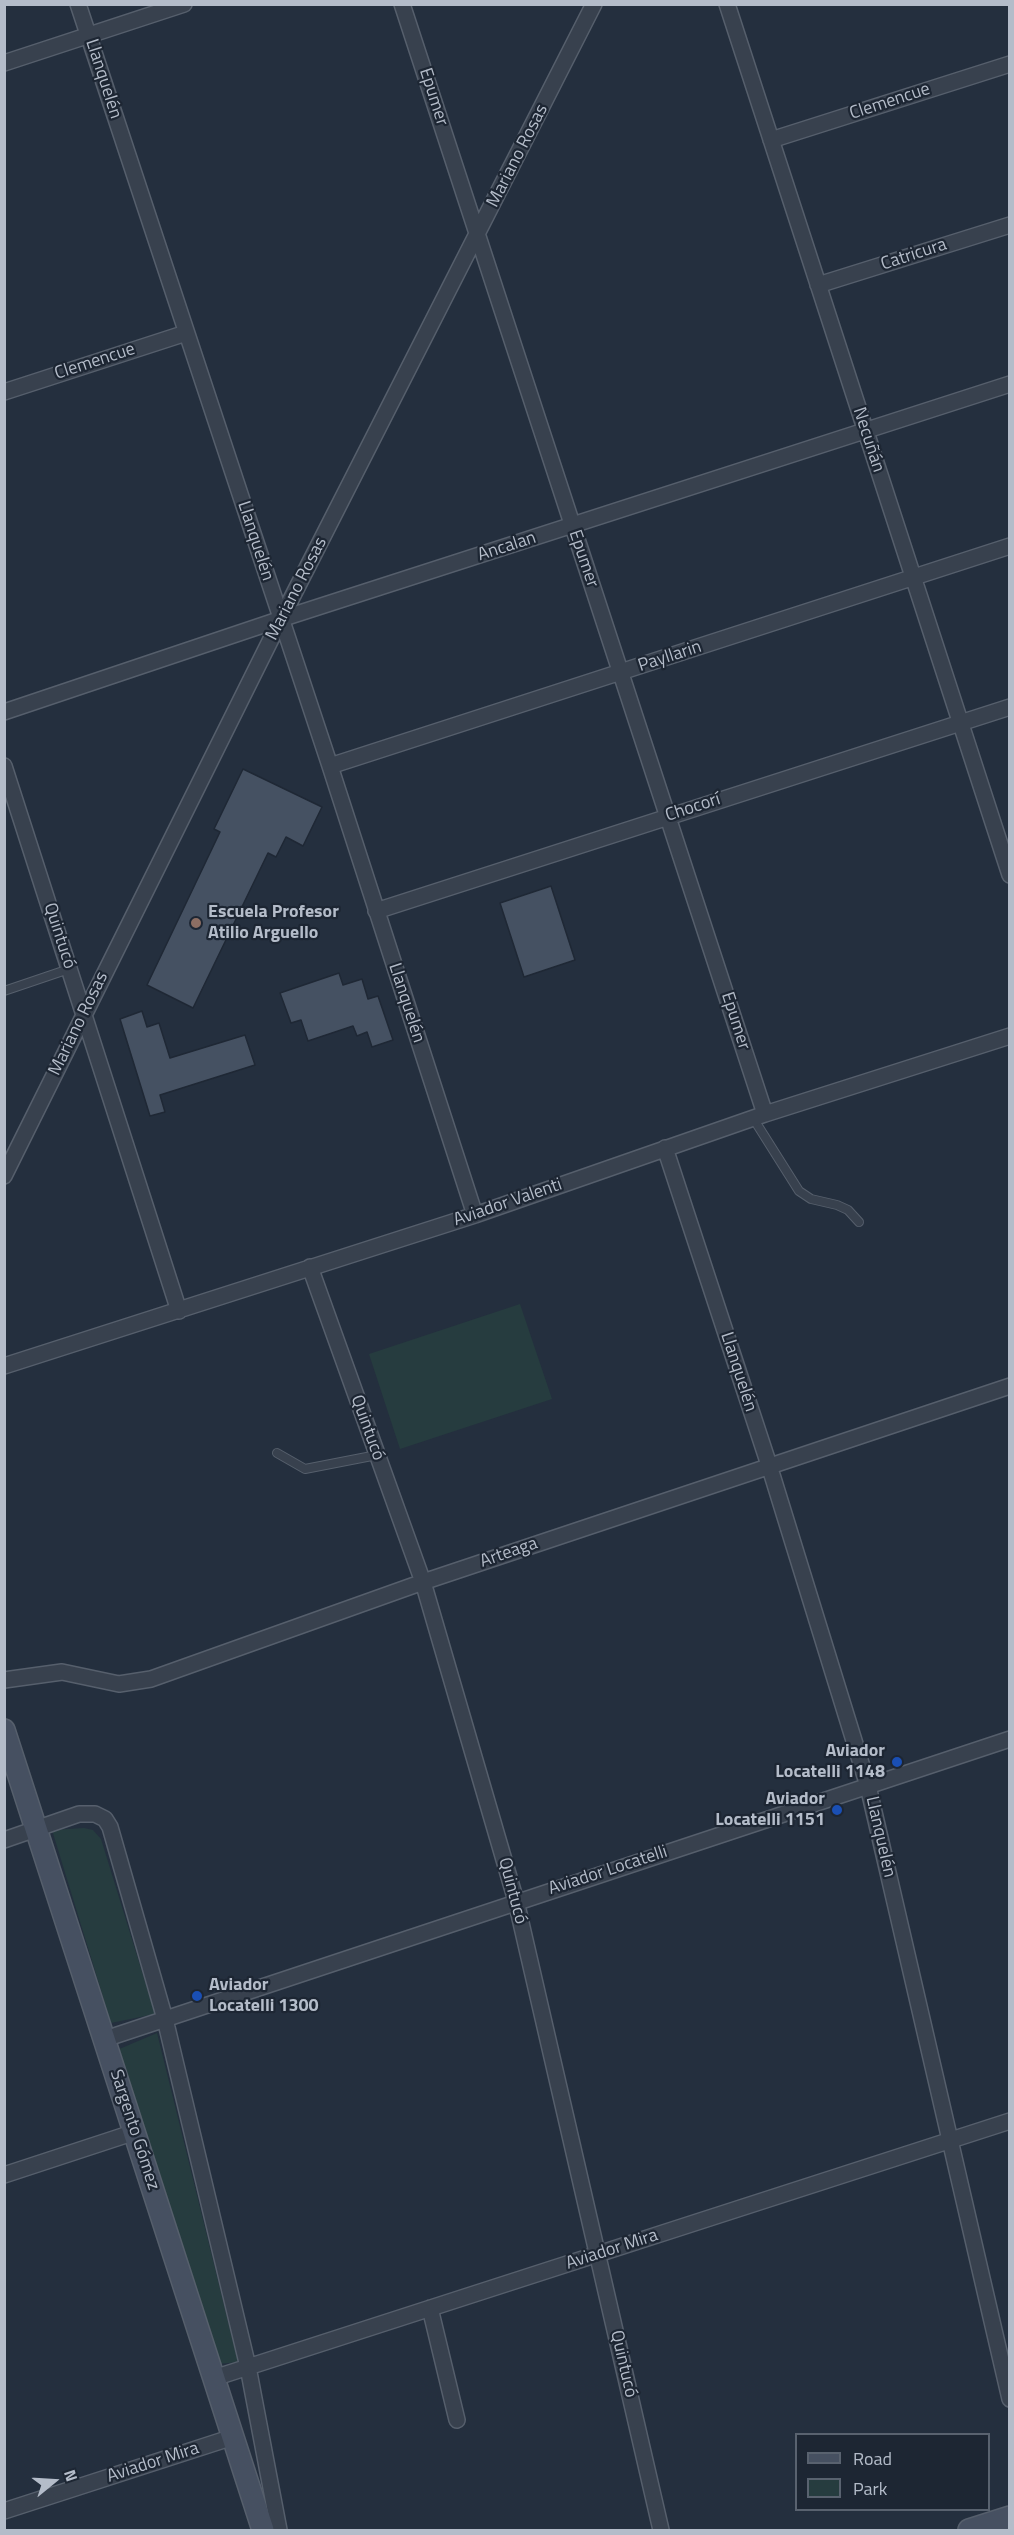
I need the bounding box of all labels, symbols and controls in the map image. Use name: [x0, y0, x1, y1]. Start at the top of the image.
street label: Llanquelén: [80, 36, 126, 122]
street label: Epumer: [414, 65, 452, 129]
street label: Clemencue: [847, 79, 933, 125]
street label: Mariano Rosas: [483, 101, 553, 211]
street label: Catricura: [878, 234, 950, 276]
street label: Clemencue: [52, 339, 138, 385]
street label: Necuñán: [847, 405, 889, 475]
street label: Llanquelén: [232, 498, 278, 584]
street label: Ancalan: [475, 527, 539, 567]
street label: Epumer: [563, 527, 603, 591]
street label: Mariano Rosas: [262, 534, 332, 644]
street label: Payllarin: [636, 637, 704, 677]
street label: Chocorí: [663, 789, 723, 827]
street label: Quintucó: [38, 900, 80, 972]
place label: Escuela Profesor Atilio Arguello: [208, 902, 339, 944]
marker: Escuela Profesor Atilio Arguello: [189, 916, 203, 930]
street label: Llanquelén: [383, 960, 429, 1046]
street label: Mariano Rosas: [45, 969, 113, 1079]
street label: Epumer: [716, 989, 754, 1053]
street label: Aviador Valenti: [451, 1174, 565, 1232]
street label: Llanquelén: [715, 1329, 761, 1415]
street label: Quintucó: [345, 1392, 389, 1464]
street label: Arteaga: [477, 1533, 541, 1573]
place label: Aviador Locatelli 1148: [775, 1741, 885, 1784]
marker: Aviador Locatelli 1148: [890, 1755, 904, 1769]
place label: Aviador Locatelli 1151: [715, 1789, 825, 1832]
street label: Llanquelén: [860, 1794, 900, 1880]
marker: Aviador Locatelli 1151: [830, 1803, 844, 1817]
street label: Aviador Locatelli: [546, 1842, 670, 1900]
street label: Quintucó: [493, 1855, 531, 1927]
place label: Aviador Locatelli 1300: [209, 1975, 319, 2018]
marker: Aviador Locatelli 1300: [190, 1989, 204, 2003]
street label: Sargento Gómez: [104, 2067, 164, 2193]
street label: Aviador Mira: [563, 2225, 661, 2275]
street label: Quintucó: [605, 2328, 641, 2400]
legend: [795, 2433, 990, 2511]
street label: Aviador Mira: [104, 2438, 202, 2488]
text: Road: [853, 2445, 892, 2472]
north arrow: [24, 2451, 84, 2511]
text: N: [58, 2466, 84, 2484]
text: Park: [853, 2475, 887, 2502]

